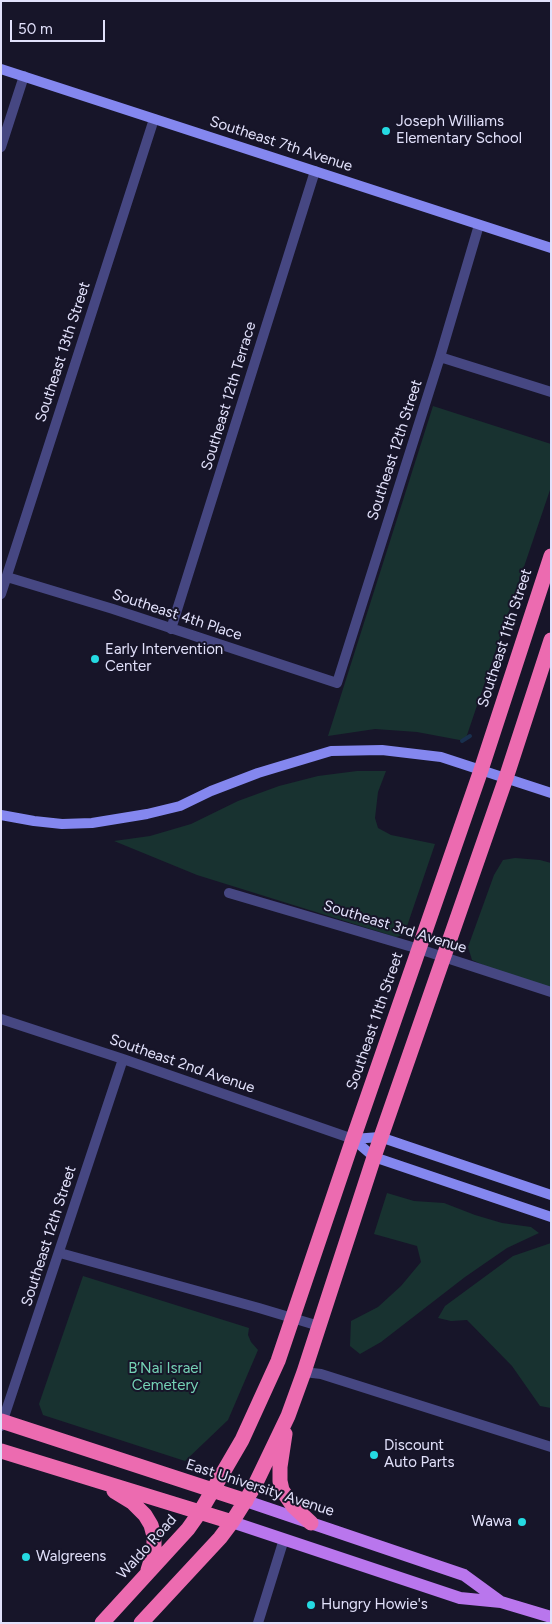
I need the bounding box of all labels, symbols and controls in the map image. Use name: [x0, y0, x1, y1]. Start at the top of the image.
scale bar: [12, 10, 108, 42]
text: 50 m: [18, 20, 53, 38]
street label: Southeast 7th Avenue: [207, 112, 355, 176]
place label: Joseph Williams Elementary School: [396, 113, 522, 148]
marker: Joseph Williams Elementary School: [380, 125, 392, 137]
street label: Southeast 13th Street: [32, 279, 94, 425]
street label: Southeast 12th Terrace: [198, 319, 260, 473]
street label: Southeast 12th Street: [364, 377, 426, 523]
street label: Southeast 11th Street: [474, 566, 536, 710]
street label: Southeast 4th Place: [110, 586, 244, 644]
place label: Early Intervention Center: [105, 641, 223, 676]
marker: Early Intervention Center: [89, 653, 101, 665]
street label: Southeast 3rd Avenue: [321, 897, 469, 957]
street label: Southeast 11th Street: [343, 950, 407, 1092]
street label: Southeast 2nd Avenue: [107, 1031, 257, 1097]
street label: Southeast 12th Street: [18, 1163, 80, 1309]
park label: B’Nai Israel Cemetery: [128, 1360, 202, 1395]
place label: Discount Auto Parts: [384, 1437, 454, 1472]
marker: Discount Auto Parts: [368, 1449, 380, 1461]
street label: East University Avenue: [184, 1456, 336, 1520]
street label: Waldo Road: [113, 1511, 181, 1583]
place label: Wawa: [471, 1513, 512, 1531]
marker: Wawa: [516, 1516, 528, 1528]
place label: Walgreens: [36, 1548, 106, 1566]
marker: Walgreens: [20, 1551, 32, 1563]
place label: Hungry Howie's: [321, 1596, 428, 1614]
marker: Hungry Howie's: [305, 1599, 317, 1611]

